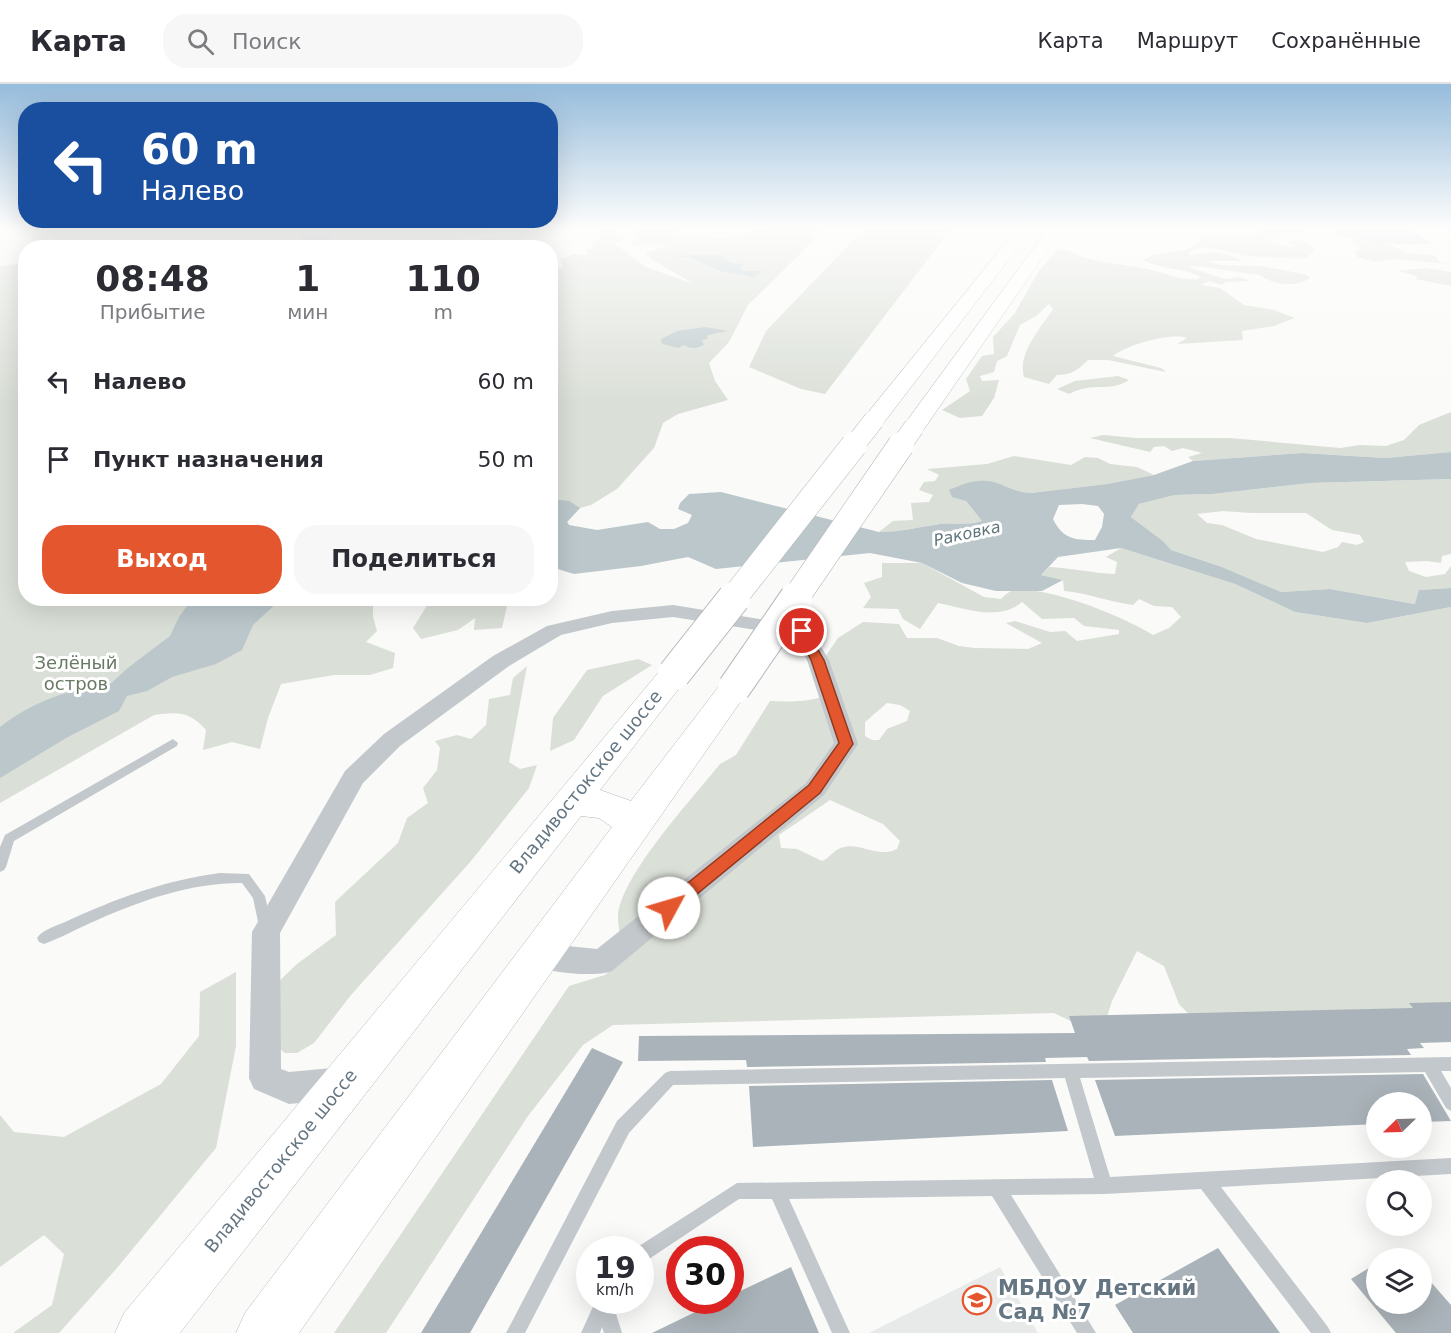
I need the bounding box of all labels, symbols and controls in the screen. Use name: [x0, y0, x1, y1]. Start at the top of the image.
search box: [163, 14, 583, 68]
text: Карта: [30, 25, 127, 58]
icon: search: [184, 25, 217, 58]
text: Поиск: [232, 29, 302, 54]
text: Карта: [1038, 29, 1104, 53]
text: Маршрут: [1137, 29, 1238, 53]
text: Сохранённые: [1271, 29, 1421, 53]
text: 60 m: [141, 125, 258, 174]
icon: left: [42, 126, 120, 204]
text: Налево: [141, 175, 244, 206]
text: 08:48: [95, 258, 210, 299]
text: 1: [295, 258, 320, 299]
text: 110: [406, 258, 481, 299]
text: Прибытие: [100, 300, 205, 324]
text: мин: [287, 300, 328, 324]
text: m: [433, 300, 453, 324]
icon: left: [42, 365, 75, 398]
text: Налево: [93, 369, 186, 394]
text: 60 m: [478, 369, 534, 394]
icon: arrive: [42, 443, 75, 476]
text: Пункт назначения: [93, 447, 324, 472]
text: 50 m: [478, 447, 534, 472]
water label: Раковка: [932, 517, 1002, 550]
button: Выход: [42, 525, 282, 594]
button: Поделиться: [294, 525, 534, 594]
pin: [776, 605, 827, 656]
icon: arrive: [785, 614, 818, 647]
park label: Зелёный остров: [35, 652, 117, 694]
street label: Владивостокское шоссе: [505, 686, 666, 878]
position arrow: [637, 876, 701, 940]
street label: Владивостокское шоссе: [200, 1065, 361, 1257]
north arrow: [1366, 1092, 1432, 1158]
map controls: [1366, 1092, 1432, 1314]
button: search: [1366, 1170, 1432, 1236]
speed limit sign: 30: [666, 1236, 744, 1314]
button: layers: [1366, 1248, 1432, 1314]
text: 19: [594, 1250, 636, 1285]
place label: МБДОУ Детский Сад №7: [998, 1276, 1196, 1324]
text: km/h: [596, 1281, 634, 1299]
school or university icon: МБДОУ Детский Сад №7: [961, 1284, 993, 1316]

